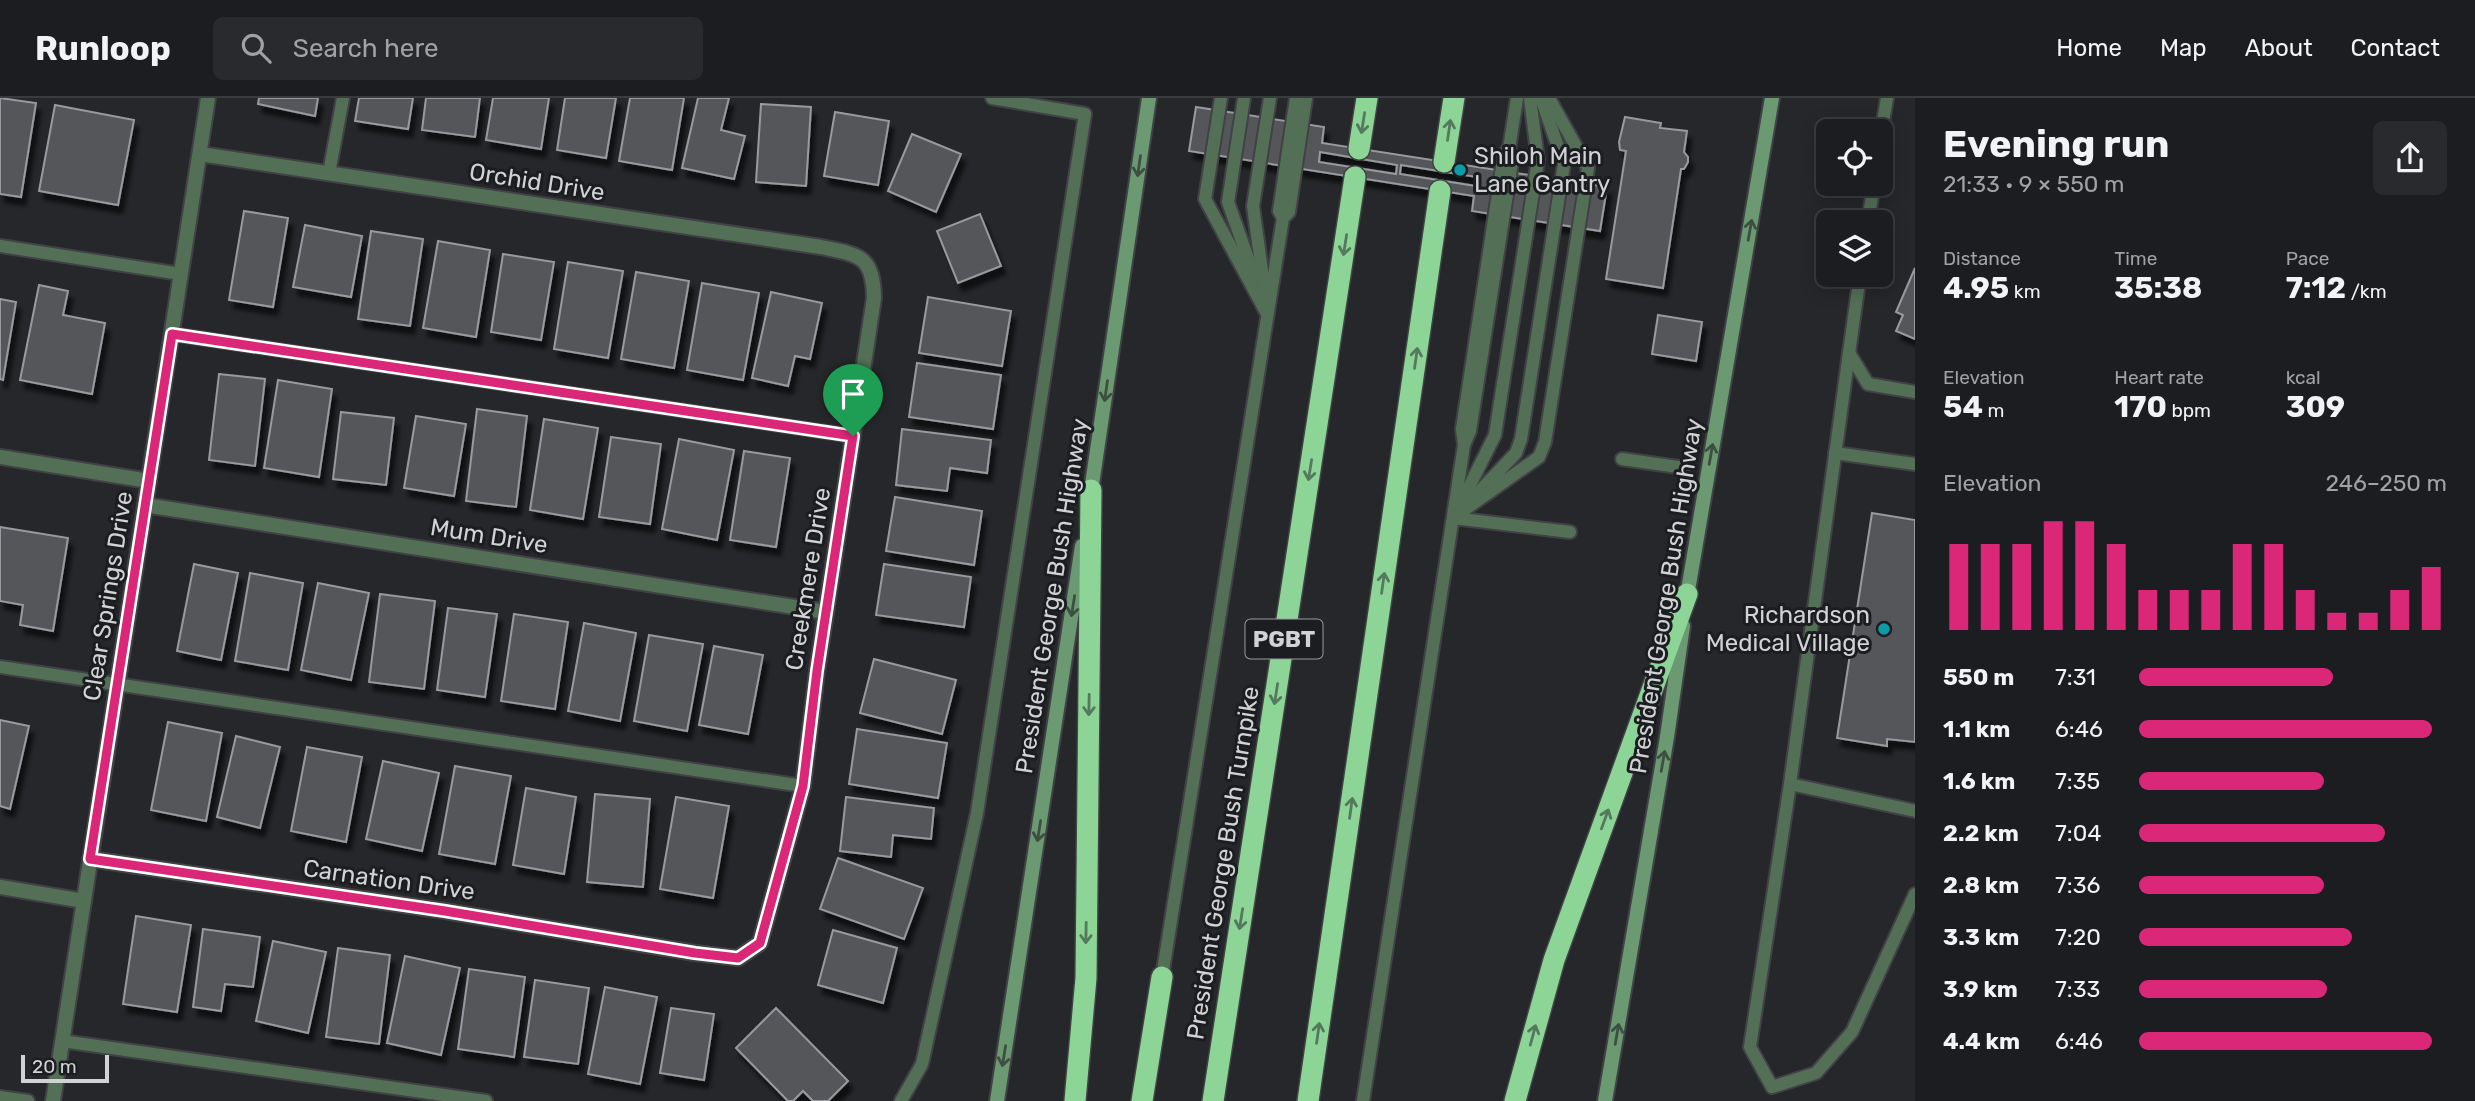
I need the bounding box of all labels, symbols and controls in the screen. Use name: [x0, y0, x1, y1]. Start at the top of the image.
search box: [213, 17, 703, 80]
text: Runloop: [35, 29, 171, 68]
icon: search: [237, 29, 275, 67]
text: Search here: [293, 33, 439, 64]
text: Home: [2056, 34, 2122, 62]
text: Map: [2160, 34, 2207, 62]
text: About: [2245, 34, 2313, 62]
text: Contact: [2351, 34, 2440, 62]
one-way arrow: [1357, 112, 1370, 134]
one-way arrow: [1443, 119, 1456, 142]
map controls: [1816, 119, 1893, 287]
button: locate: [1816, 119, 1893, 196]
text: Evening run: [1943, 121, 2169, 167]
button: share: [2373, 121, 2447, 195]
place label: Shiloh Main Lane Gantry: [1474, 142, 1610, 198]
one-way arrow: [1132, 154, 1145, 176]
street label: Orchid Drive: [467, 157, 607, 207]
marker: Shiloh Main Lane Gantry: [1452, 162, 1468, 178]
text: 21:33 · 9 × 550 m: [1943, 170, 2125, 198]
button: layers: [1816, 210, 1893, 287]
one-way arrow: [1744, 219, 1757, 242]
one-way arrow: [1338, 233, 1351, 256]
text: Distance: [1943, 247, 2021, 270]
text: Time: [2114, 247, 2157, 270]
text: Pace: [2286, 247, 2329, 270]
text: 4.95: [1943, 270, 2009, 306]
text: 35:38: [2114, 270, 2202, 306]
text: 7:12: [2286, 270, 2346, 306]
text: km: [2009, 280, 2041, 303]
text: /km: [2346, 280, 2387, 303]
one-way arrow: [1410, 347, 1423, 370]
pin: [823, 364, 883, 436]
text: Elevation: [1943, 366, 2024, 389]
text: Heart rate: [2114, 366, 2204, 389]
text: kcal: [2286, 366, 2321, 389]
icon: arrive: [834, 375, 872, 413]
one-way arrow: [1099, 379, 1112, 401]
text: 54: [1943, 389, 1983, 425]
text: 170: [2114, 389, 2167, 425]
text: 309: [2286, 389, 2345, 425]
text: m: [1983, 399, 2004, 422]
text: bpm: [2167, 399, 2211, 422]
street label: President George Bush Highway: [1010, 416, 1094, 776]
street label: President George Bush Highway: [1624, 416, 1708, 776]
one-way arrow: [1705, 443, 1718, 466]
one-way arrow: [1303, 458, 1316, 480]
text: Elevation: [1943, 469, 2042, 497]
text: 246–250 m: [2325, 469, 2447, 497]
street label: Creekmere Drive: [780, 486, 836, 672]
street label: Clear Springs Drive: [78, 489, 138, 703]
street label: Mum Drive: [428, 513, 550, 559]
one-way arrow: [1377, 572, 1390, 595]
one-way arrow: [1066, 594, 1079, 617]
place label: Richardson Medical Village: [1706, 601, 1870, 657]
road number: PGBT: [1246, 620, 1322, 659]
marker: Richardson Medical Village: [1876, 621, 1892, 637]
text: 550 m: [1943, 663, 2014, 691]
text: 7:31: [2055, 663, 2096, 691]
one-way arrow: [1269, 683, 1282, 705]
street label: President George Bush Turnpike: [1181, 684, 1265, 1042]
one-way arrow: [1082, 693, 1096, 716]
text: 1.1 km: [1943, 715, 2010, 743]
text: 6:46: [2055, 715, 2103, 743]
one-way arrow: [1657, 750, 1670, 773]
text: 1.6 km: [1943, 767, 2015, 795]
text: 7:35: [2055, 767, 2100, 795]
one-way arrow: [1344, 797, 1357, 820]
one-way arrow: [1600, 809, 1612, 831]
one-way arrow: [1032, 819, 1045, 842]
text: 2.2 km: [1943, 819, 2019, 847]
text: 7:04: [2055, 819, 2102, 847]
street label: Carnation Drive: [301, 854, 477, 906]
text: 2.8 km: [1943, 871, 2019, 899]
text: 7:36: [2055, 871, 2100, 899]
one-way arrow: [1234, 907, 1247, 930]
one-way arrow: [1079, 921, 1093, 944]
text: 3.3 km: [1943, 923, 2019, 951]
text: 7:20: [2055, 923, 2101, 951]
text: 3.9 km: [1943, 975, 2018, 1003]
text: 7:33: [2055, 975, 2100, 1003]
one-way arrow: [1312, 1023, 1325, 1045]
one-way arrow: [1611, 1023, 1624, 1046]
one-way arrow: [1527, 1024, 1540, 1047]
text: 4.4 km: [1943, 1027, 2020, 1055]
text: 6:46: [2055, 1027, 2103, 1055]
one-way arrow: [998, 1044, 1011, 1066]
scale bar: [21, 1052, 108, 1084]
text: 20 m: [32, 1055, 77, 1078]

